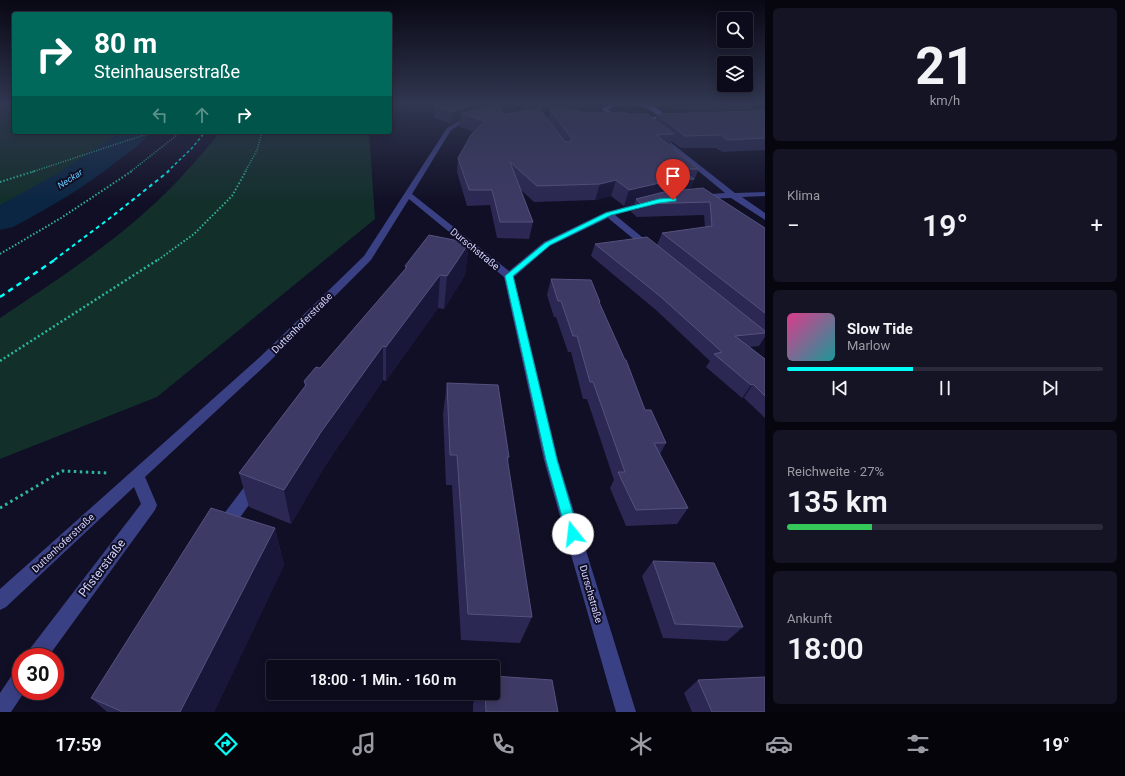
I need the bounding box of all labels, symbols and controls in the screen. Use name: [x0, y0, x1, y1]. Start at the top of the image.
map controls: [717, 12, 753, 92]
button: search: [717, 12, 753, 48]
text: 80 m: [94, 27, 157, 60]
icon: right: [28, 28, 80, 80]
text: 21: [915, 36, 975, 97]
button: layers: [717, 56, 753, 92]
text: Steinhauserstraße: [94, 61, 240, 82]
text: km/h: [930, 93, 960, 108]
icon: left: [149, 104, 171, 126]
icon: ahead: [191, 104, 213, 126]
icon: right: [233, 104, 255, 126]
pin: [656, 159, 690, 200]
icon: arrive: [662, 165, 684, 187]
water label: Neckar: [56, 167, 85, 191]
text: Klima: [787, 188, 820, 203]
text: 19°: [922, 208, 968, 243]
text: −: [787, 213, 800, 238]
text: +: [1091, 213, 1103, 238]
street label: Durschstraße: [448, 226, 502, 272]
street label: Duttenhoferstraße: [269, 290, 335, 356]
text: Slow Tide: [847, 320, 913, 338]
text: Marlow: [847, 338, 890, 353]
icon: previous: [829, 377, 851, 399]
icon: pause: [934, 377, 956, 399]
icon: next: [1039, 377, 1061, 399]
text: Reichweite · 27%: [787, 464, 884, 479]
text: 135 km: [787, 484, 888, 519]
street label: Duttenhoferstraße: [30, 511, 96, 575]
position arrow: [552, 513, 594, 555]
street label: Pfisterstraße: [76, 536, 128, 600]
street label: Durschstraße: [577, 564, 605, 624]
text: Ankunft: [787, 611, 832, 626]
text: 18:00: [787, 631, 864, 666]
speed limit sign: 30: [12, 648, 64, 700]
text: 18:00 · 1 Min. · 160 m: [310, 671, 456, 689]
icon: directions: [212, 730, 240, 758]
icon: music: [350, 730, 378, 758]
icon: phone: [489, 730, 517, 758]
icon: climate: [627, 730, 655, 758]
icon: car: [765, 730, 793, 758]
icon: filters: [904, 730, 932, 758]
text: 17:59: [55, 734, 102, 755]
text: 19°: [1042, 734, 1070, 755]

